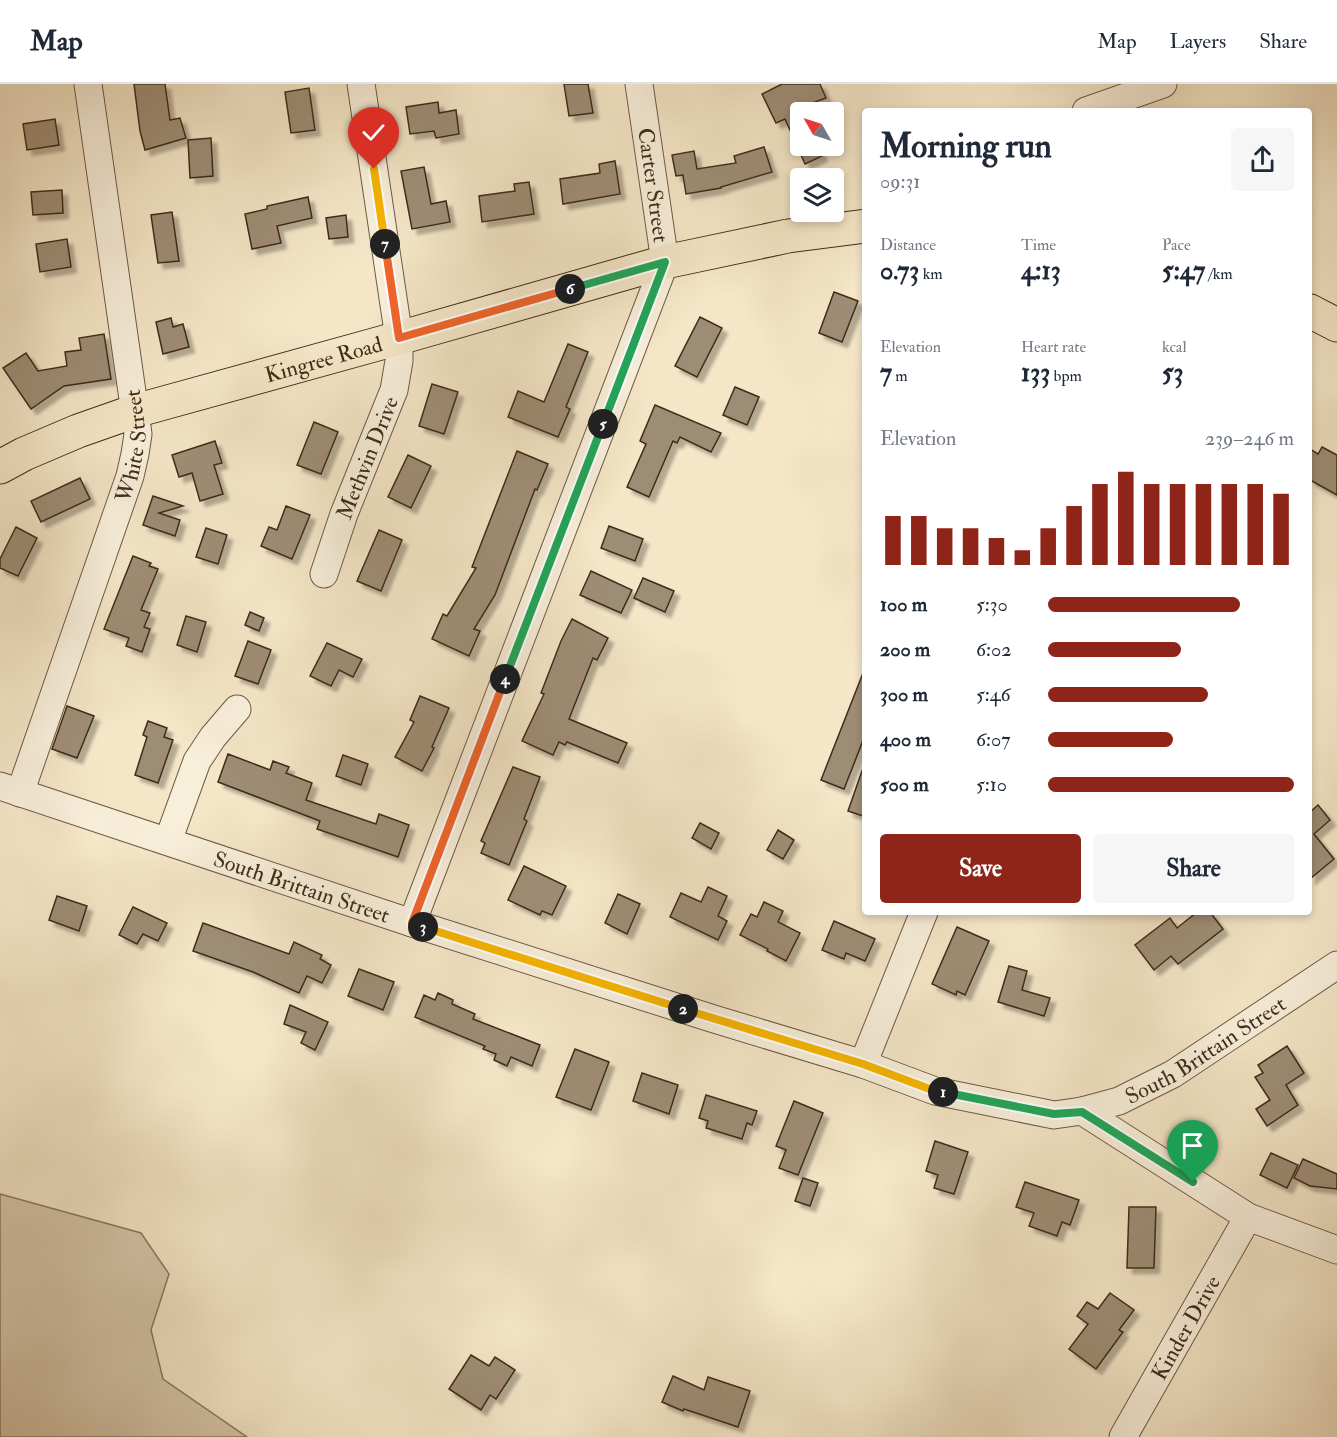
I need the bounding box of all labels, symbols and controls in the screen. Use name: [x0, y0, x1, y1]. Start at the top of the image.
text: Map: [30, 24, 83, 59]
text: Map: [1097, 28, 1137, 55]
text: Layers: [1170, 28, 1226, 55]
text: Share: [1259, 28, 1307, 55]
north arrow: [790, 102, 844, 156]
map controls: [790, 102, 844, 222]
pin: [348, 107, 399, 169]
icon: check: [357, 116, 390, 149]
street label: Carter Street: [631, 126, 675, 244]
text: Morning run: [880, 126, 1052, 167]
button: share: [1231, 128, 1294, 191]
button: layers: [790, 168, 844, 222]
text: 09:31: [880, 169, 920, 194]
pin: 7: [370, 229, 400, 259]
text: 7: [381, 234, 389, 254]
text: Distance: [880, 235, 936, 255]
text: Time: [1021, 235, 1056, 255]
text: Pace: [1162, 235, 1191, 255]
text: 0.73: [880, 255, 919, 287]
text: 4:13: [1021, 255, 1061, 287]
text: 5:47: [1162, 255, 1205, 287]
text: km: [919, 264, 943, 284]
text: /km: [1205, 264, 1233, 284]
pin: 6: [555, 274, 585, 304]
text: 6: [566, 279, 574, 299]
street label: Kingree Road: [262, 330, 386, 389]
text: Elevation: [880, 337, 941, 357]
text: Heart rate: [1021, 337, 1086, 357]
text: kcal: [1162, 337, 1187, 357]
text: 7: [880, 357, 892, 389]
text: 133: [1021, 357, 1050, 389]
text: 53: [1162, 357, 1183, 389]
text: m: [892, 366, 908, 386]
text: bpm: [1050, 366, 1082, 386]
street label: White Street: [109, 388, 153, 507]
street label: Methvin Drive: [330, 392, 405, 524]
pin: 5: [588, 409, 618, 439]
text: 5: [599, 414, 607, 434]
text: Elevation: [880, 426, 956, 451]
text: 239–246 m: [1205, 426, 1294, 451]
text: 100 m: [880, 592, 927, 617]
text: 5:30: [976, 592, 1008, 617]
text: 200 m: [880, 637, 930, 662]
text: 6:02: [976, 637, 1011, 662]
pin: 4: [490, 664, 520, 694]
text: 4: [501, 669, 509, 689]
text: 300 m: [880, 682, 928, 707]
text: 5:46: [976, 682, 1011, 707]
text: 400 m: [880, 727, 931, 752]
text: 6:07: [976, 727, 1010, 752]
text: 500 m: [880, 772, 929, 797]
text: 5:10: [976, 772, 1007, 797]
button: Save: [880, 834, 1081, 903]
button: Share: [1093, 834, 1294, 903]
street label: South Brittain Street: [210, 845, 393, 930]
pin: 3: [408, 912, 438, 942]
text: 3: [420, 917, 426, 937]
street label: South Brittain Street: [1121, 990, 1291, 1111]
pin: 2: [668, 994, 698, 1024]
text: 2: [679, 999, 687, 1019]
pin: 1: [928, 1077, 958, 1107]
text: 1: [940, 1082, 946, 1102]
pin: [1167, 1120, 1218, 1182]
icon: arrive: [1176, 1129, 1209, 1162]
street label: Kinder Drive: [1145, 1271, 1227, 1385]

